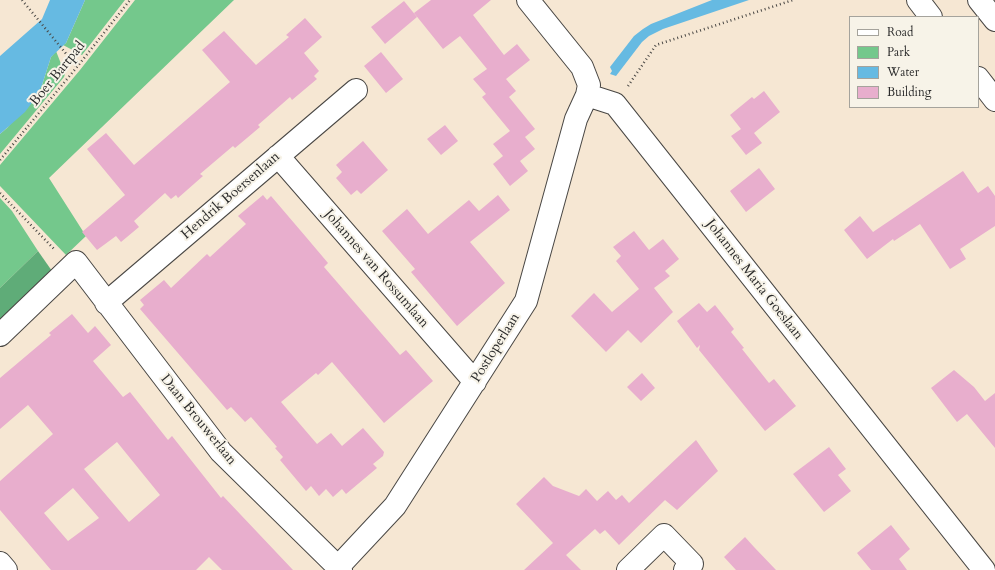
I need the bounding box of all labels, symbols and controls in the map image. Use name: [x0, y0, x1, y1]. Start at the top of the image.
legend: [849, 16, 979, 108]
text: Road: [887, 24, 913, 40]
street label: Boer Bartpad: [27, 38, 89, 110]
text: Park: [887, 44, 910, 60]
text: Water: [887, 64, 919, 80]
text: Building: [887, 84, 931, 100]
street label: Hendrik Boersenlaan: [178, 149, 284, 243]
street label: Johannes van Rossumlaan: [320, 206, 432, 332]
street label: Johannes Maria Goeslaan: [702, 216, 806, 344]
street label: Postloperlaan: [468, 310, 524, 386]
street label: Daan Brouwerlaan: [156, 371, 240, 469]

